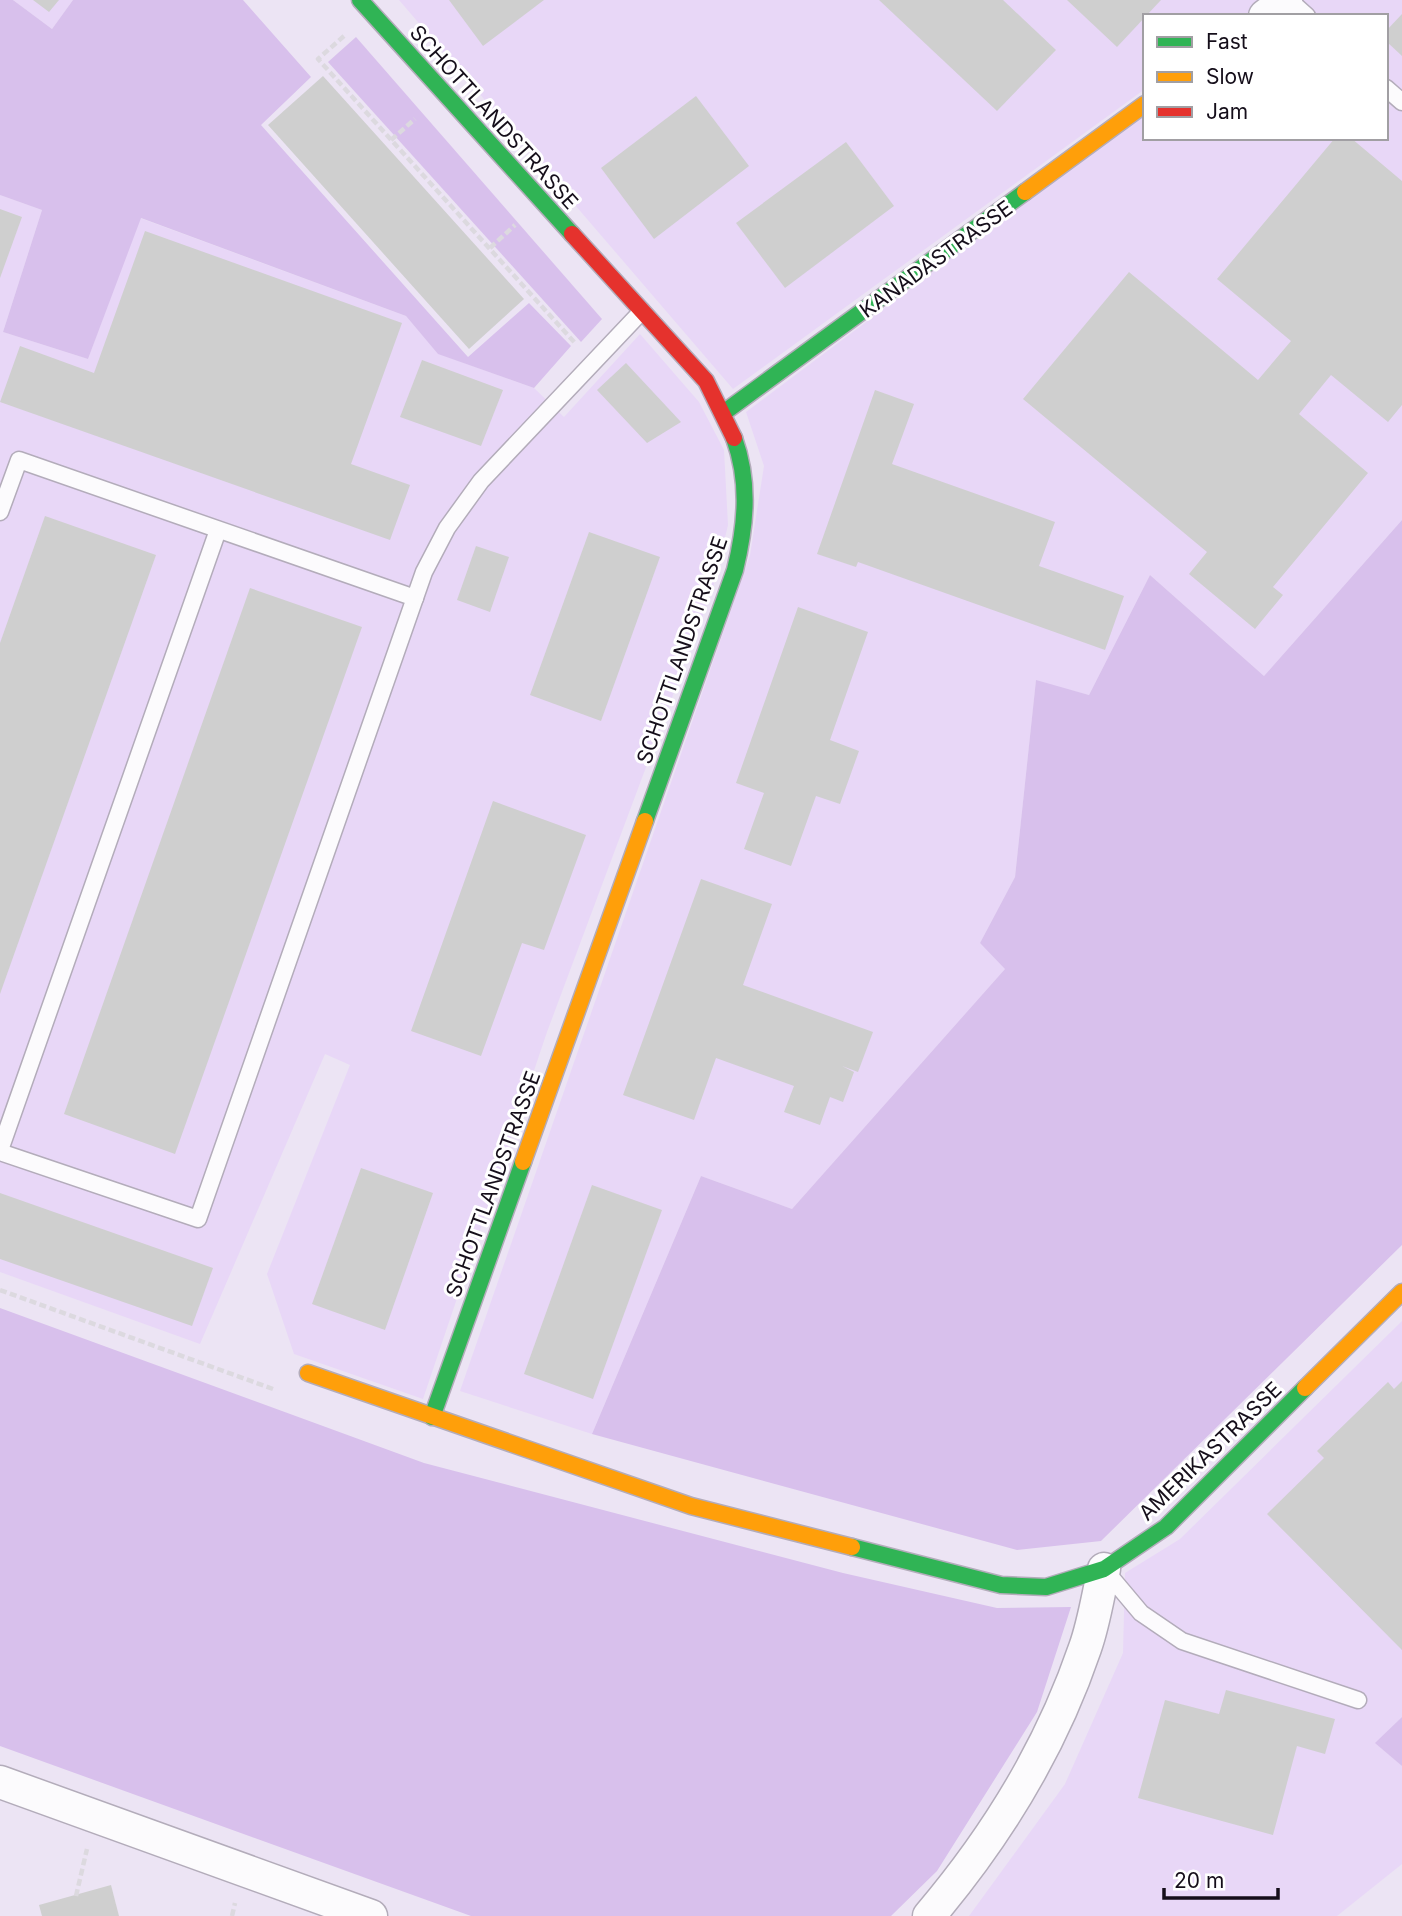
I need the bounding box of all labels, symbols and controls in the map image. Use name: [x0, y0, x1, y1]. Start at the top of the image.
legend: [1143, 14, 1388, 140]
street label: SCHOTTLANDSTRASSE: [405, 20, 583, 214]
text: Fast: [1206, 29, 1248, 54]
text: Slow: [1206, 64, 1254, 89]
text: Jam: [1206, 99, 1248, 124]
street label: KANADASTRASSE: [855, 195, 1017, 323]
street label: SCHOTTLANDSTRASSE: [631, 533, 733, 767]
street label: SCHOTTLANDSTRASSE: [440, 1067, 546, 1301]
street label: AMERIKASTRASSE: [1134, 1377, 1286, 1525]
scale bar: [1164, 1856, 1278, 1900]
text: 20 m: [1174, 1868, 1224, 1893]

